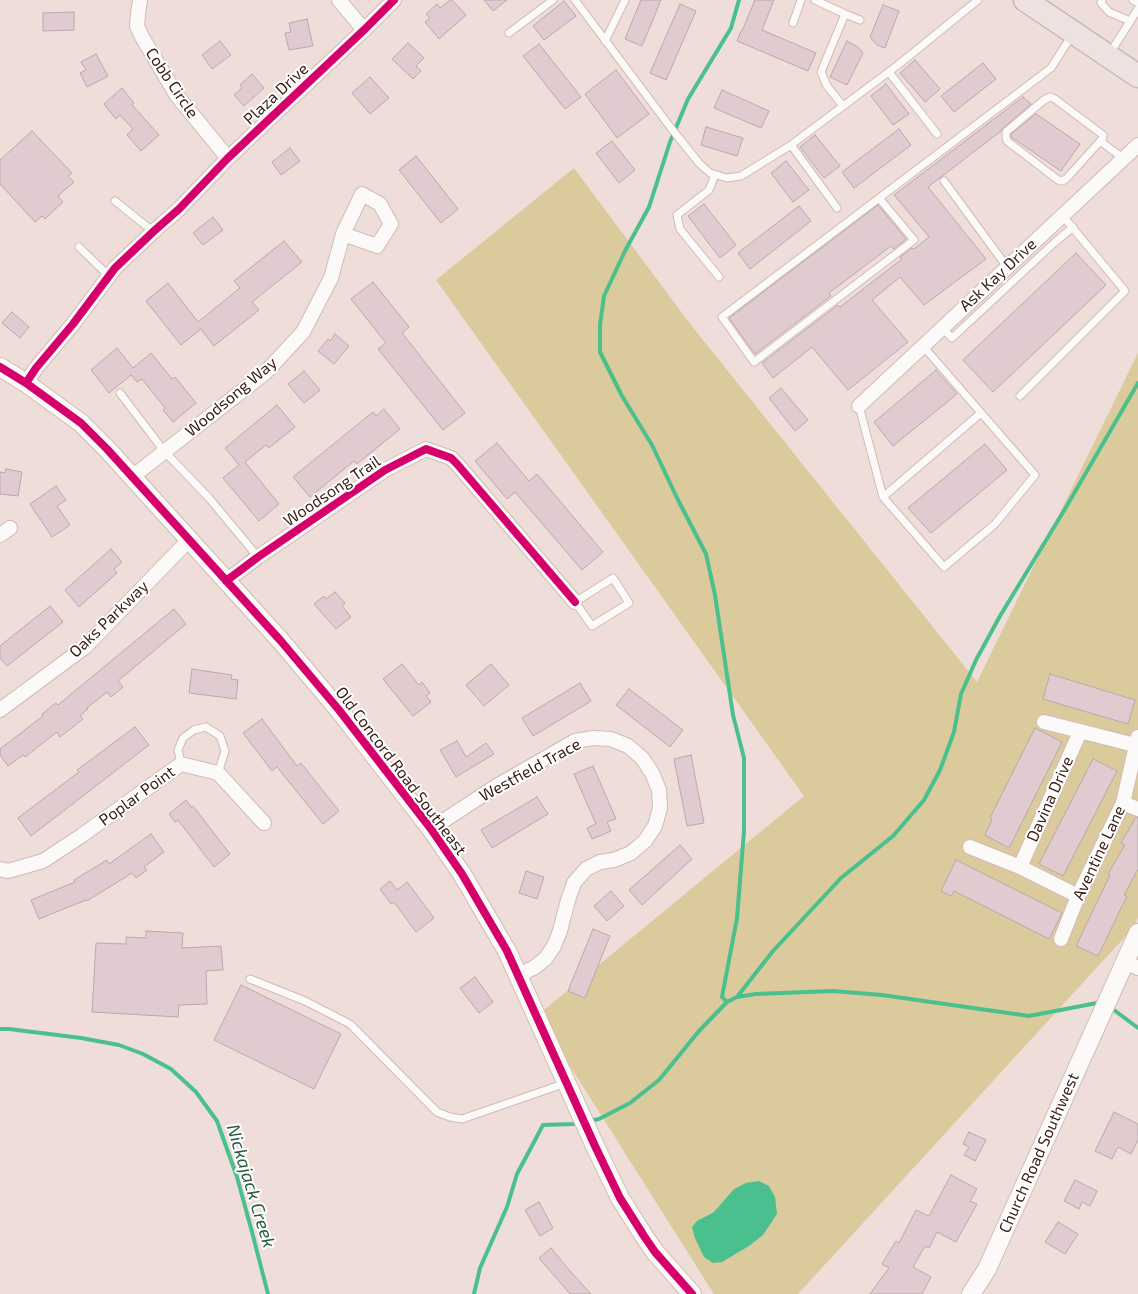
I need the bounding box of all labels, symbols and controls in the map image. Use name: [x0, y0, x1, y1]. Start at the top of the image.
street label: Cobb Circle: [142, 44, 202, 122]
street label: Plaza Drive: [240, 59, 312, 129]
street label: Ask Kay Drive: [956, 235, 1040, 315]
street label: Woodsong Way: [181, 353, 281, 441]
street label: Woodsong Trail: [280, 451, 384, 531]
street label: Oaks Parkway: [65, 577, 153, 661]
street label: Old Concord Road Southeast: [331, 683, 471, 859]
street label: Westfield Trace: [476, 734, 584, 806]
street label: Davina Drive: [1023, 753, 1077, 845]
street label: Poplar Point: [95, 762, 179, 830]
street label: Aventine Lane: [1069, 803, 1129, 903]
street label: Church Road Southwest: [995, 1070, 1083, 1236]
water label: Nickajack Creek: [222, 1122, 280, 1250]

